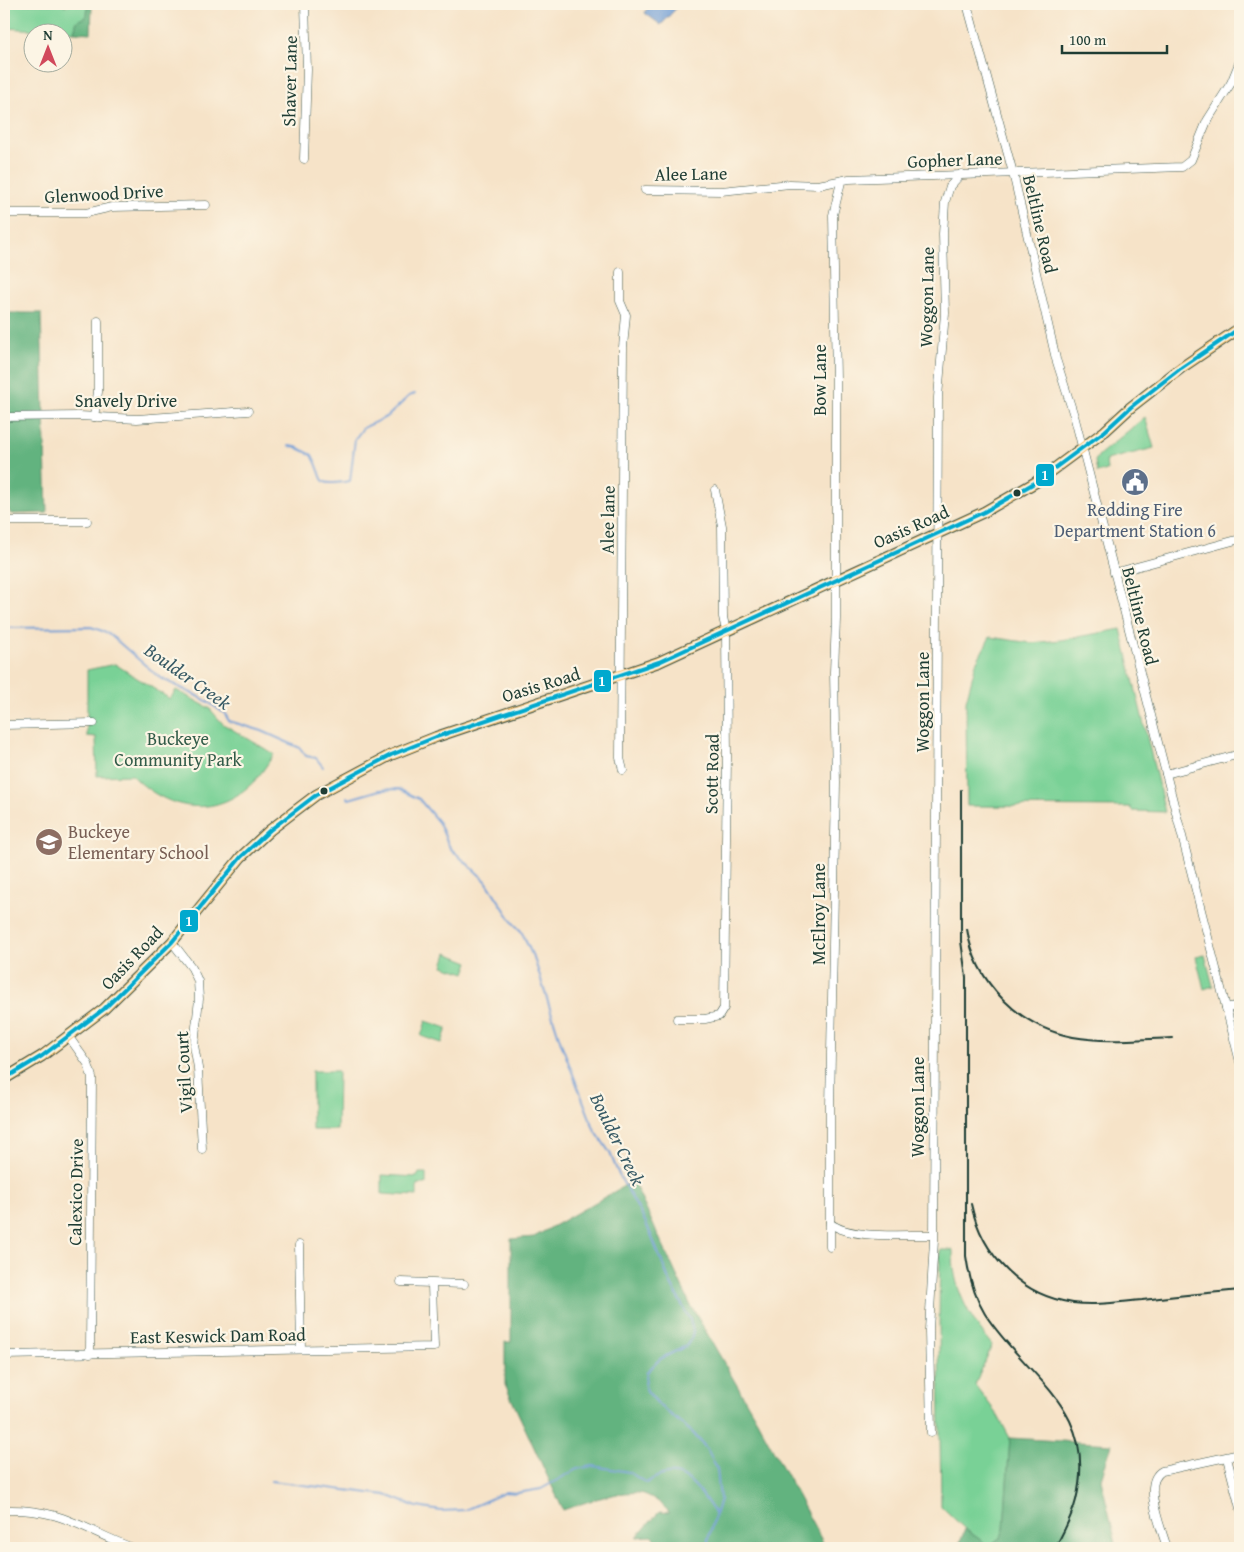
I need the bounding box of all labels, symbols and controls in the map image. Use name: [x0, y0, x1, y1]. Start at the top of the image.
north arrow: [22, 22, 72, 72]
scale bar: [1062, 22, 1166, 54]
text: N: [43, 25, 53, 45]
text: 100 m: [1069, 29, 1107, 50]
street label: Shaver Lane: [275, 35, 304, 127]
street label: Gopher Lane: [907, 144, 1003, 175]
street label: Alee Lane: [654, 159, 728, 188]
street label: Beltline Road: [1016, 172, 1065, 276]
street label: Glenwood Drive: [44, 177, 164, 210]
street label: Woggon Lane: [912, 246, 941, 348]
street label: Bow Lane: [806, 344, 833, 416]
street label: Snavely Drive: [75, 387, 177, 414]
line badge: 1: [1035, 463, 1055, 487]
text: 1: [1041, 465, 1049, 485]
public building icon: Redding Fire Department Station 6: [1120, 467, 1150, 497]
street label: Alee lane: [593, 485, 622, 555]
unlabelled marker: [1012, 488, 1022, 498]
place label: Redding Fire Department Station 6: [1054, 496, 1216, 544]
street label: Oasis Road: [869, 498, 953, 555]
street label: Beltline Road: [1115, 564, 1166, 668]
water label: Boulder Creek: [138, 635, 237, 716]
street label: Woggon Lane: [909, 652, 936, 752]
street label: Oasis Road: [498, 660, 584, 709]
line badge: 1: [593, 669, 612, 693]
text: 1: [598, 671, 606, 691]
park label: Buckeye Community Park: [114, 725, 243, 773]
street label: Scott Road: [697, 733, 726, 814]
unlabelled marker: [319, 786, 329, 796]
place label: Buckeye Elementary School: [68, 818, 209, 866]
school or university icon: Buckeye Elementary School: [34, 827, 64, 857]
street label: McElroy Lane: [805, 863, 832, 965]
line badge: 1: [179, 909, 199, 933]
text: 1: [185, 911, 193, 931]
street label: Oasis Road: [94, 919, 170, 996]
street label: Vigil Court: [168, 1030, 199, 1114]
street label: Woggon Lane: [904, 1057, 931, 1157]
water label: Boulder Creek: [583, 1087, 653, 1190]
street label: Calexico Drive: [61, 1138, 90, 1246]
street label: East Keswick Dam Road: [130, 1320, 306, 1351]

